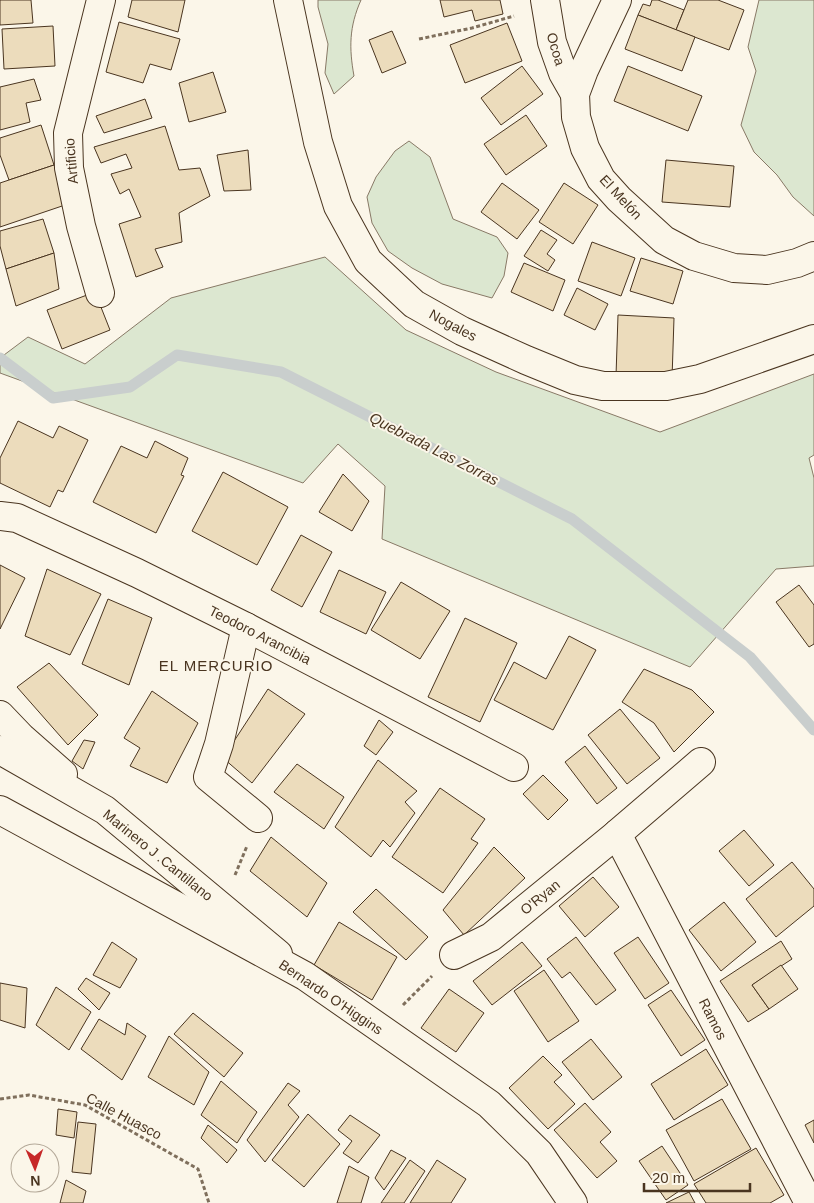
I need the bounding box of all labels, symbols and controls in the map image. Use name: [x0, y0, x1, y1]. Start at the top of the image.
street label: Ocoa: [544, 31, 568, 67]
street label: Artificio: [61, 137, 81, 185]
street label: El Melón: [597, 172, 645, 222]
street label: Nogales: [427, 306, 479, 344]
water label: Quebrada Las Zorras: [367, 409, 502, 489]
street label: Teodoro Arancibia: [206, 602, 314, 668]
district label: EL MERCURIO: [159, 657, 273, 674]
street label: Marinero J .Cantillano: [100, 806, 216, 904]
street label: O'Ryan: [517, 876, 563, 918]
street label: Bernardo O'Higgins: [276, 956, 386, 1038]
street label: Ramos: [696, 996, 730, 1042]
street label: Calle Huasco: [83, 1089, 165, 1143]
north arrow: [10, 1143, 60, 1193]
scale bar: [644, 1160, 750, 1192]
text: 20 m: [652, 1169, 685, 1186]
text: N: [30, 1173, 41, 1189]

